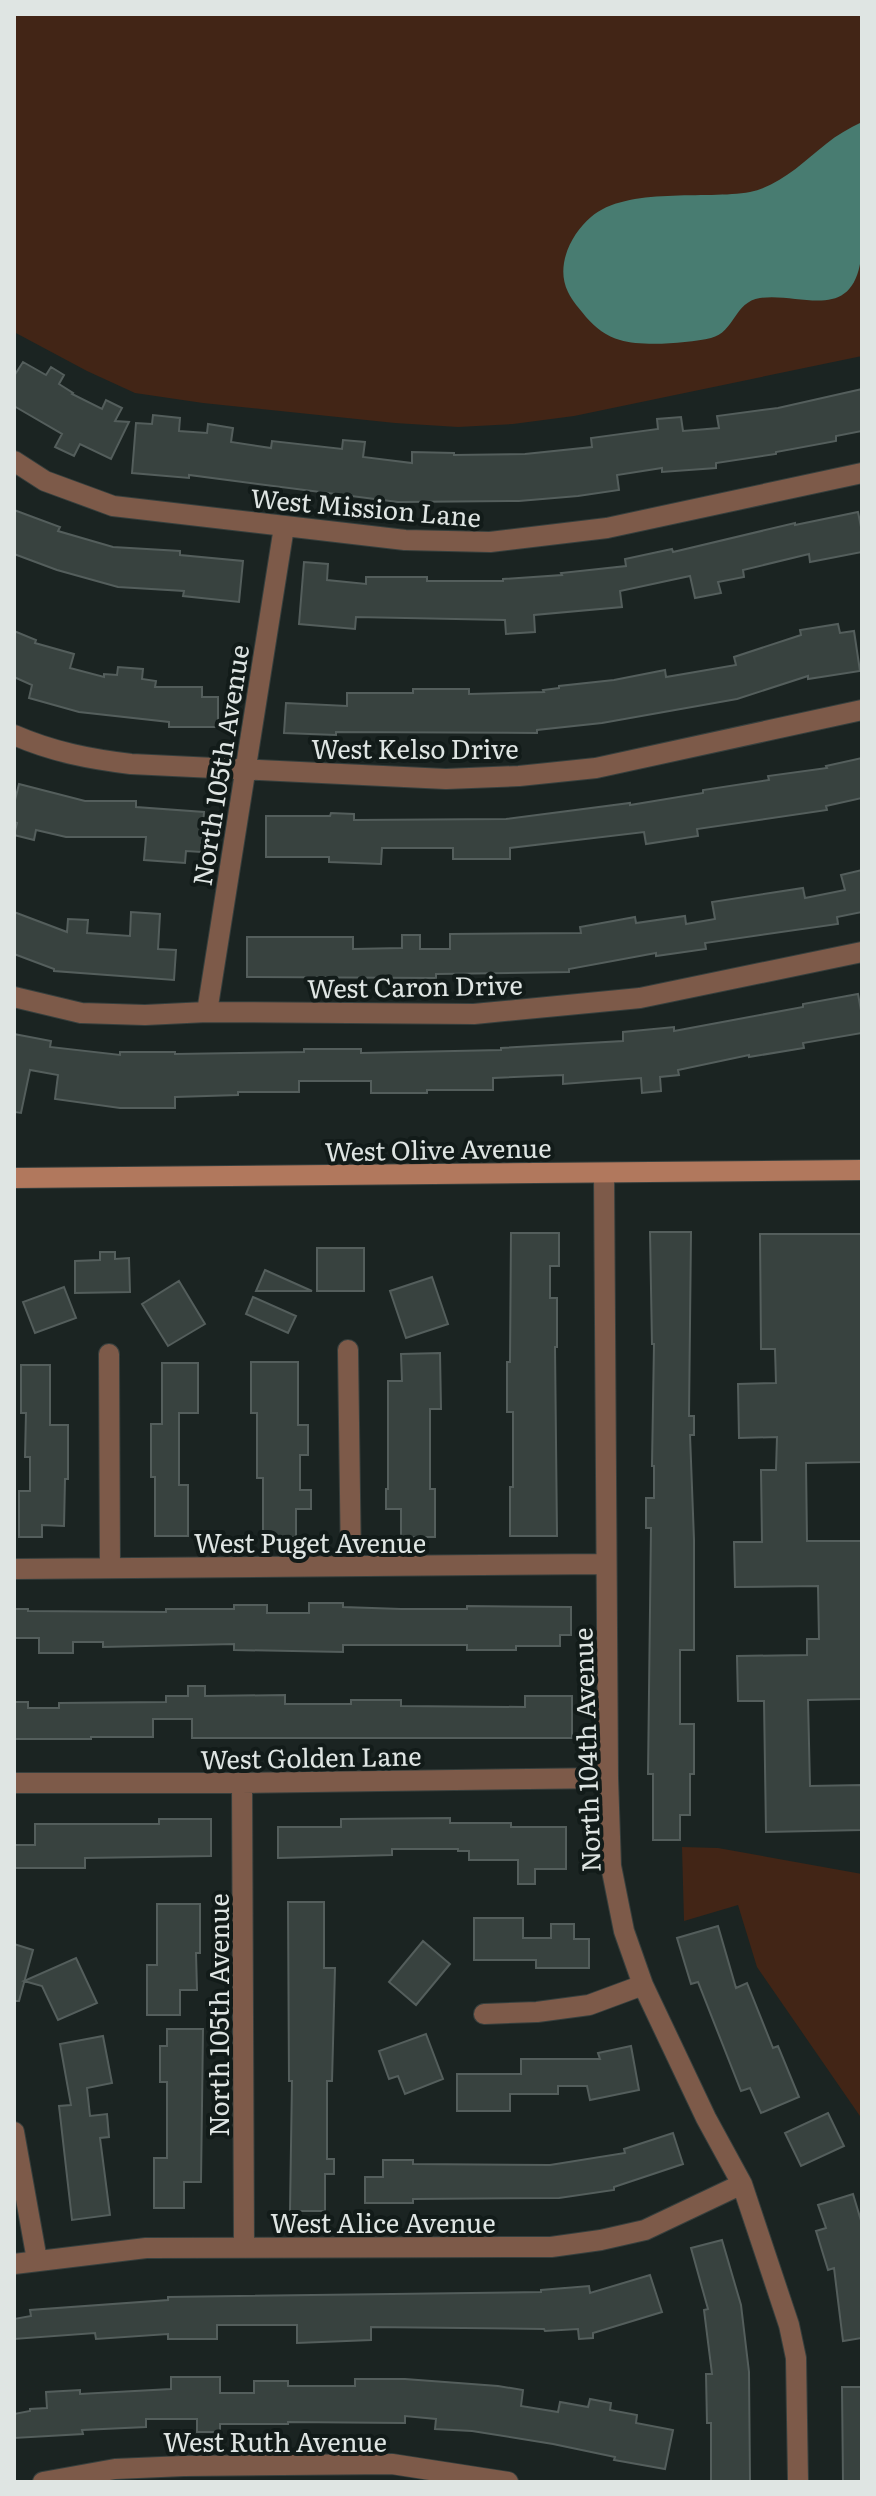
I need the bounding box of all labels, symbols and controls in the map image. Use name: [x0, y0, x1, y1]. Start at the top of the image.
street label: West Mission Lane: [249, 476, 483, 536]
street label: North 105th Avenue: [181, 642, 257, 888]
street label: West Kelso Drive: [311, 728, 519, 767]
street label: West Caron Drive: [307, 964, 523, 1006]
street label: West Olive Avenue: [324, 1127, 552, 1169]
street label: West Puget Avenue: [194, 1522, 426, 1561]
street label: North 104th Avenue: [561, 1627, 609, 1873]
street label: West Golden Lane: [200, 1735, 422, 1777]
street label: North 105th Avenue: [198, 1893, 237, 2137]
street label: West Alice Avenue: [270, 2202, 496, 2241]
street label: West Ruth Avenue: [163, 2421, 387, 2460]

